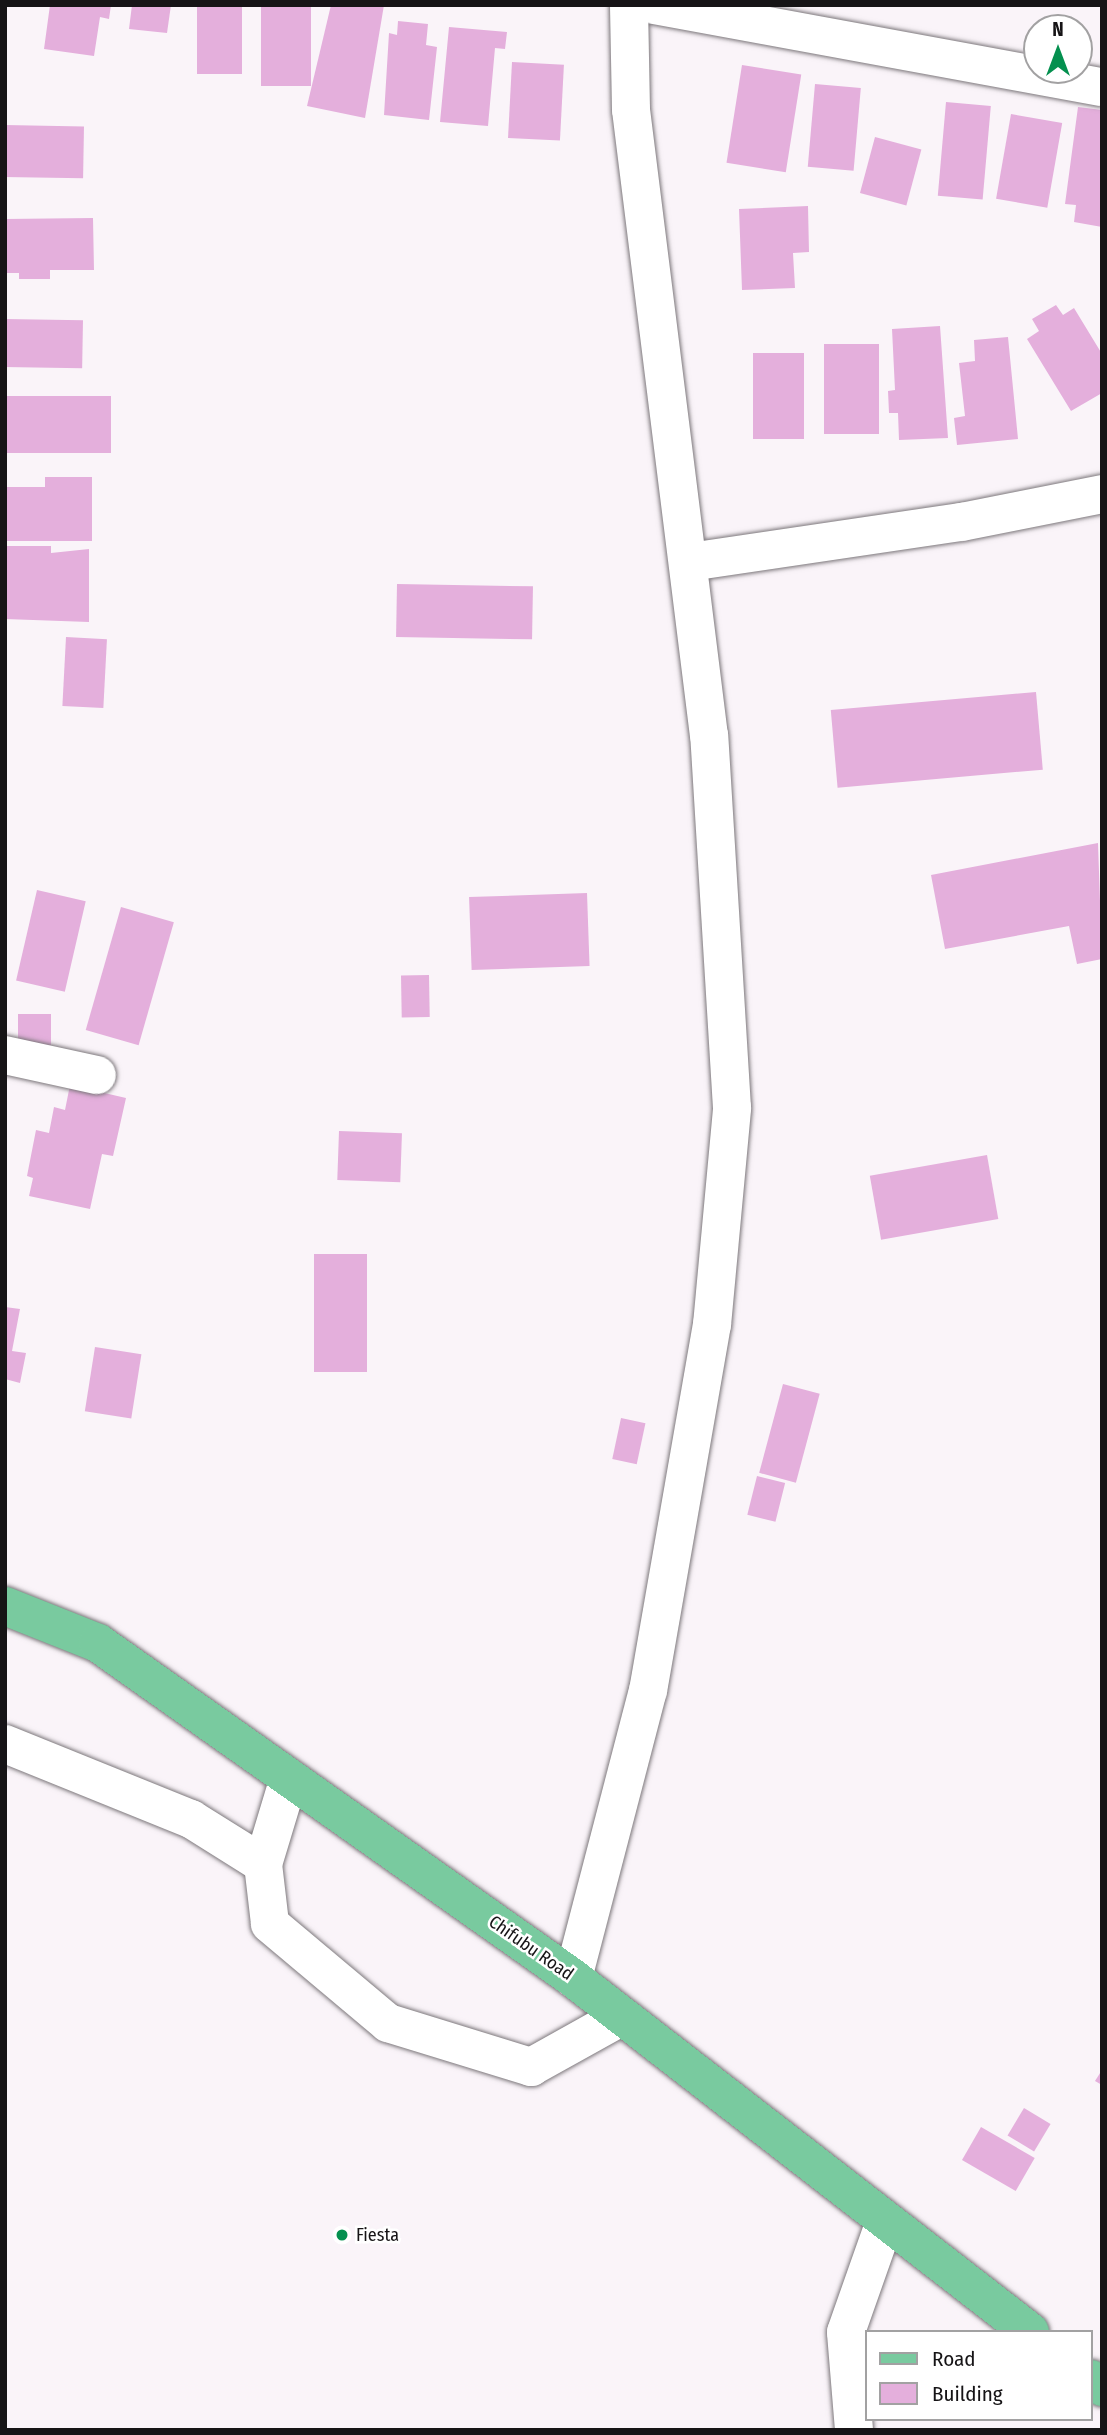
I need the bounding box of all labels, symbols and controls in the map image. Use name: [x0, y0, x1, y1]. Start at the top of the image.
north arrow: [1023, 14, 1093, 84]
text: N: [1052, 18, 1064, 41]
street label: Chifubu Road: [484, 1911, 578, 1985]
place label: Fiesta: [356, 2224, 399, 2246]
marker: Fiesta: [334, 2227, 350, 2243]
legend: [866, 2330, 1093, 2421]
text: Road: [932, 2346, 976, 2372]
text: Building: [932, 2381, 1003, 2407]

